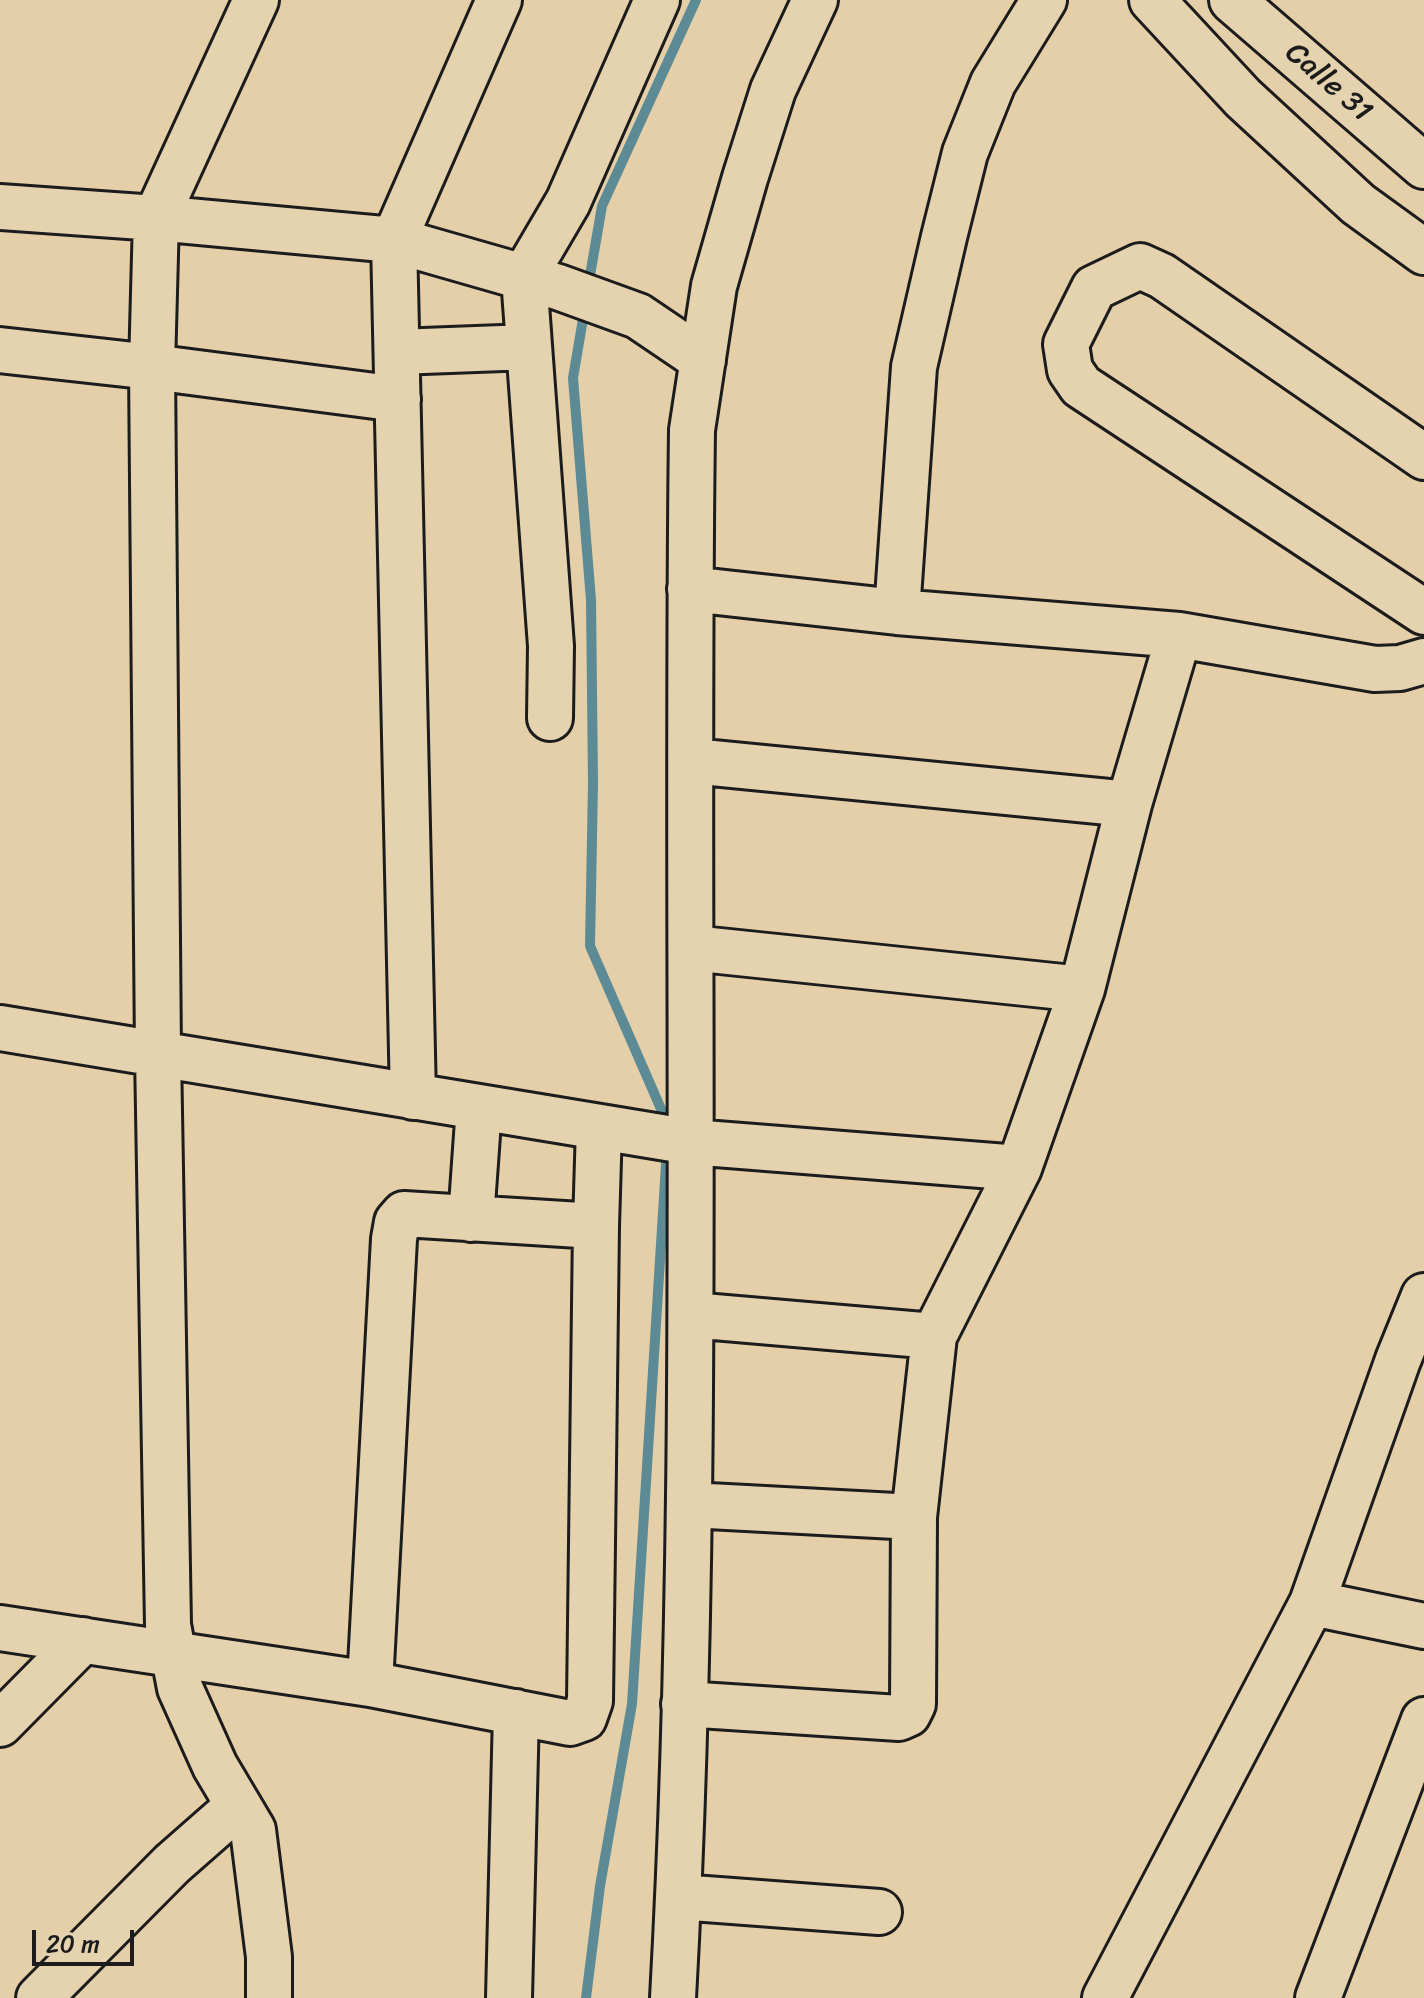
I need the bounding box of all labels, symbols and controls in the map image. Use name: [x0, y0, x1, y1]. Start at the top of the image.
street label: Calle 31: [1277, 35, 1379, 131]
scale bar: [36, 1914, 138, 1964]
text: 20 m: [46, 1923, 100, 1965]

